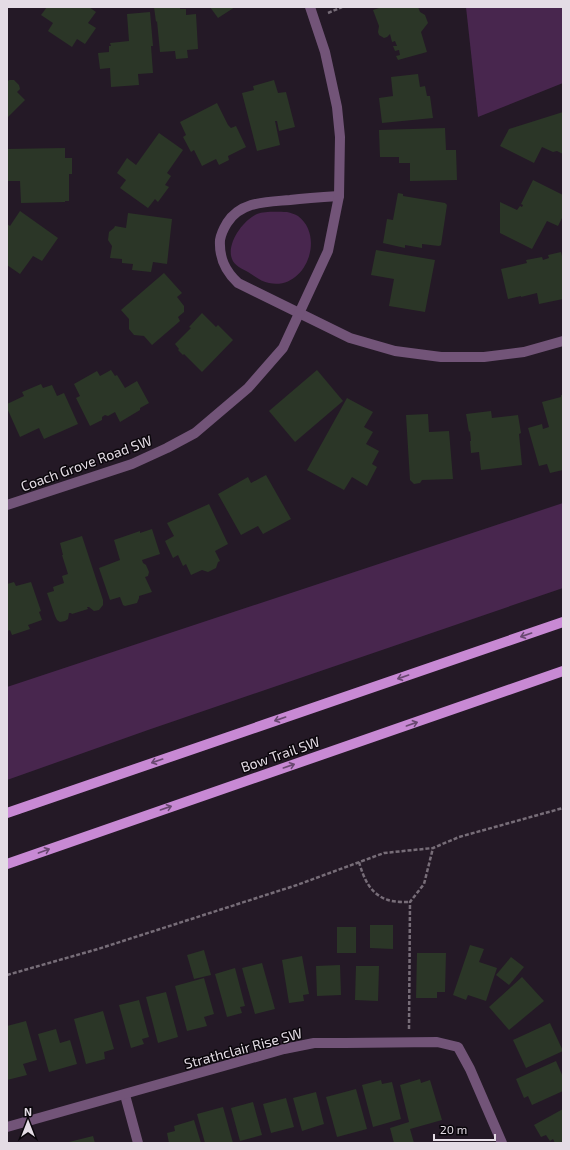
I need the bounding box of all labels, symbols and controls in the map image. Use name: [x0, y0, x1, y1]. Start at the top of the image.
street label: Coach Grove Road SW: [18, 431, 154, 495]
one-way arrow: [520, 631, 532, 639]
one-way arrow: [397, 674, 410, 681]
one-way arrow: [274, 716, 287, 723]
one-way arrow: [406, 719, 418, 727]
street label: Bow Trail SW: [238, 733, 322, 775]
one-way arrow: [151, 758, 164, 765]
one-way arrow: [283, 762, 296, 769]
one-way arrow: [160, 804, 172, 812]
one-way arrow: [37, 847, 50, 854]
street label: Strathclair Rise SW: [182, 1024, 304, 1072]
north arrow: [8, 1102, 48, 1142]
text: N: [24, 1105, 32, 1118]
scale bar: [434, 1116, 495, 1142]
text: 20 m: [440, 1122, 467, 1136]

